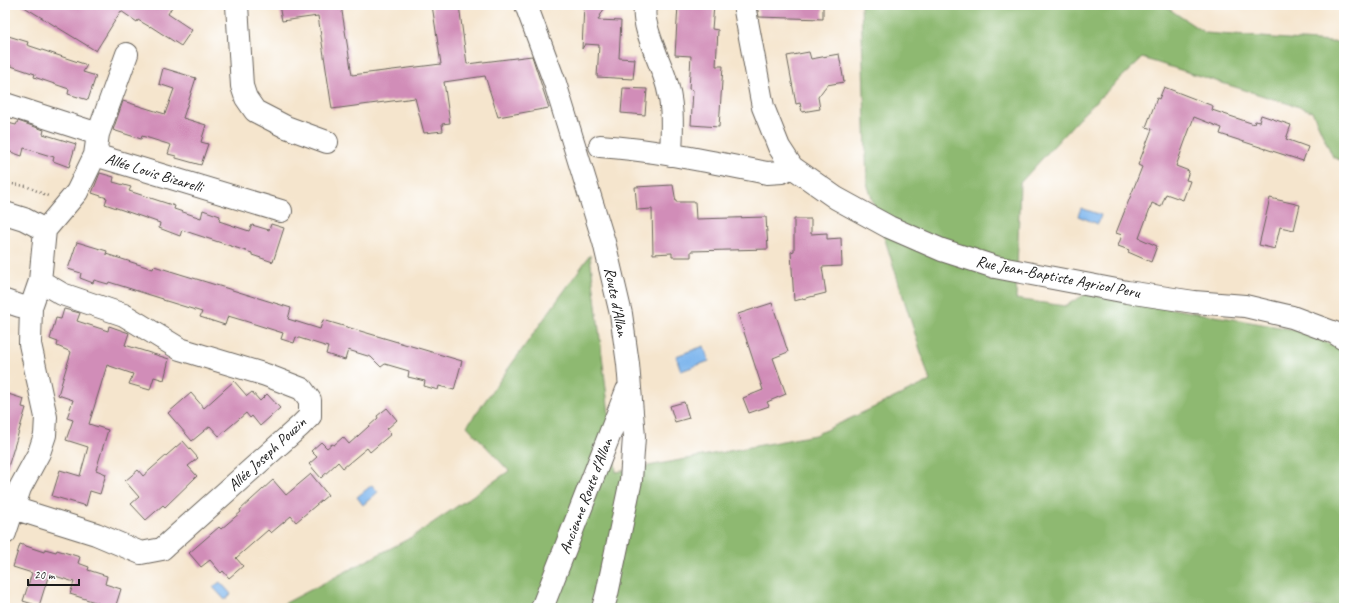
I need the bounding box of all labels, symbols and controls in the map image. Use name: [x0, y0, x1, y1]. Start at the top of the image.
street label: Allée Louis Bizarelli: [103, 149, 207, 198]
street label: Rue Jean-Baptiste Agricol Peru: [974, 251, 1143, 303]
street label: Route d'Allan: [599, 266, 633, 339]
street label: Allée Joseph Pouzin: [224, 412, 311, 495]
street label: Ancienne Route d'Allan: [555, 434, 618, 557]
scale bar: [28, 561, 79, 587]
text: 20 m: [34, 567, 56, 583]

